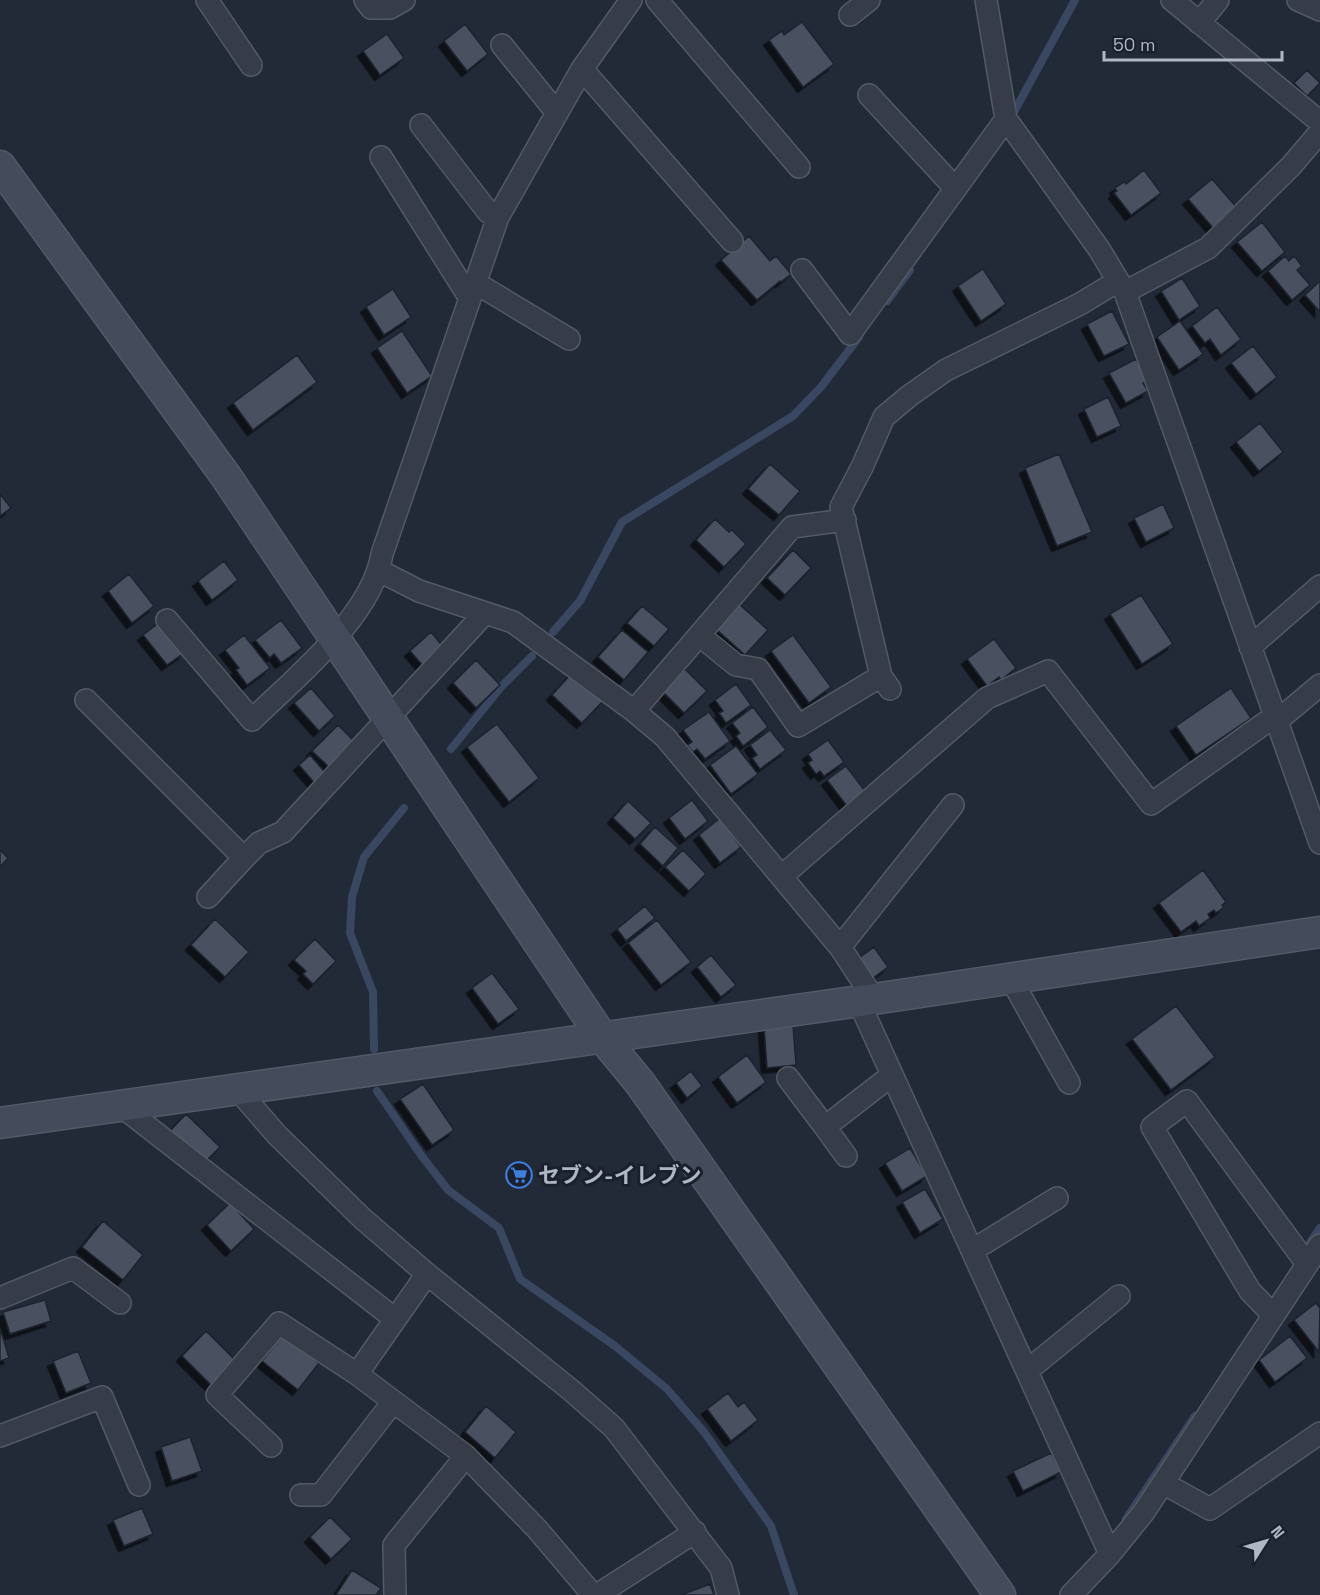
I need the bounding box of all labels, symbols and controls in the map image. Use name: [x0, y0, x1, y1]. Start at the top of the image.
scale bar: [1104, 24, 1282, 62]
text: 50 m: [1113, 33, 1155, 56]
supermarket icon: セブン-イレブン: [504, 1160, 534, 1190]
place label: セブン-イレブン: [538, 1161, 702, 1189]
north arrow: [1236, 1511, 1296, 1571]
text: N: [1266, 1522, 1289, 1543]

